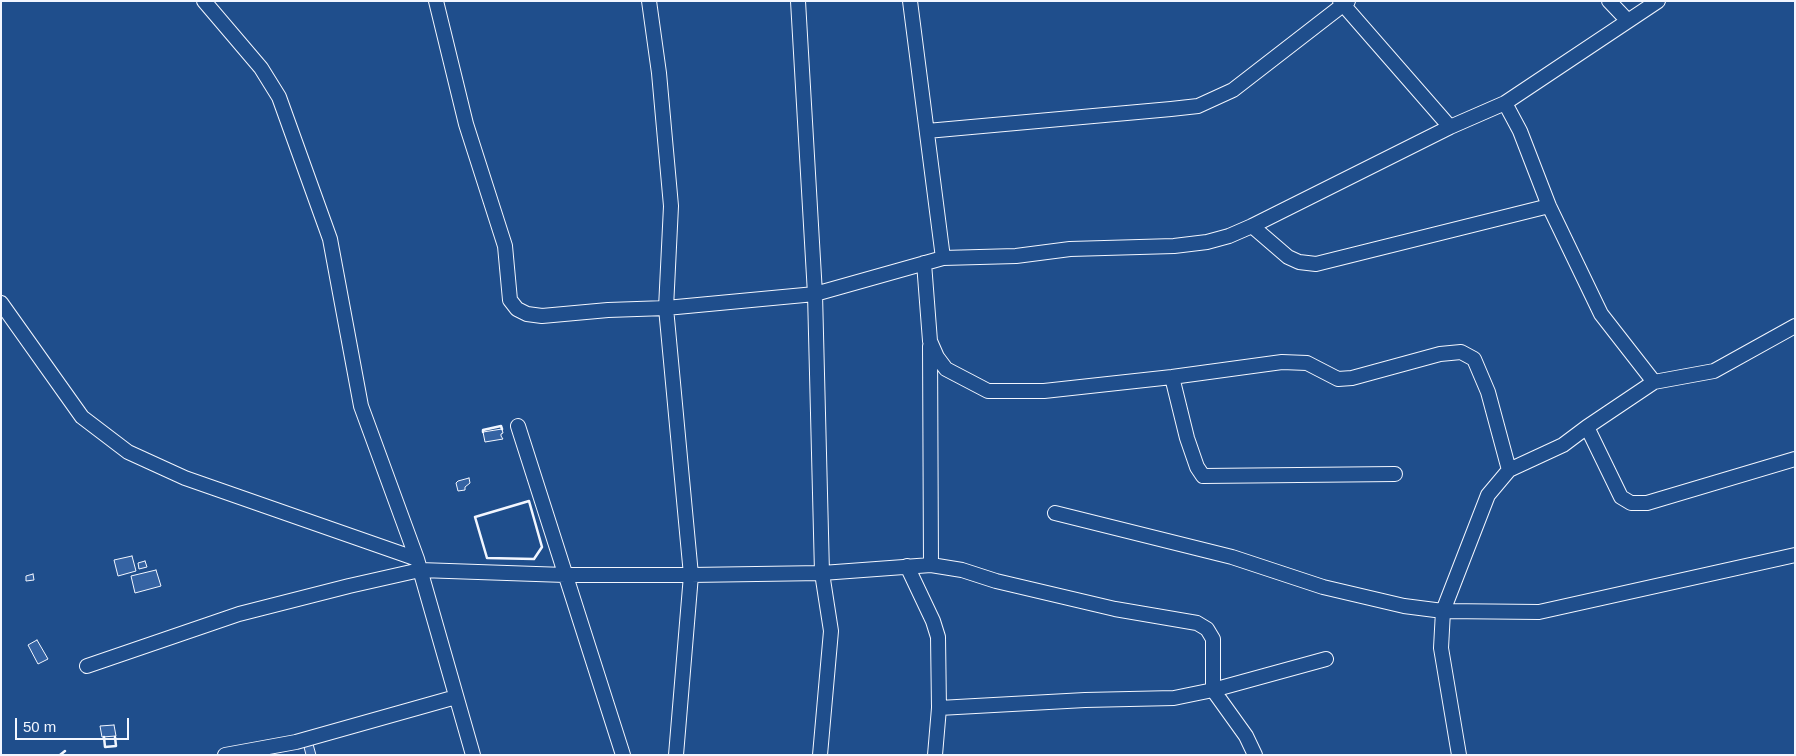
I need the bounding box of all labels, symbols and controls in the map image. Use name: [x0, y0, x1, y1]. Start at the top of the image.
scale bar: [18, 708, 131, 740]
text: 50 m: [23, 718, 56, 735]

